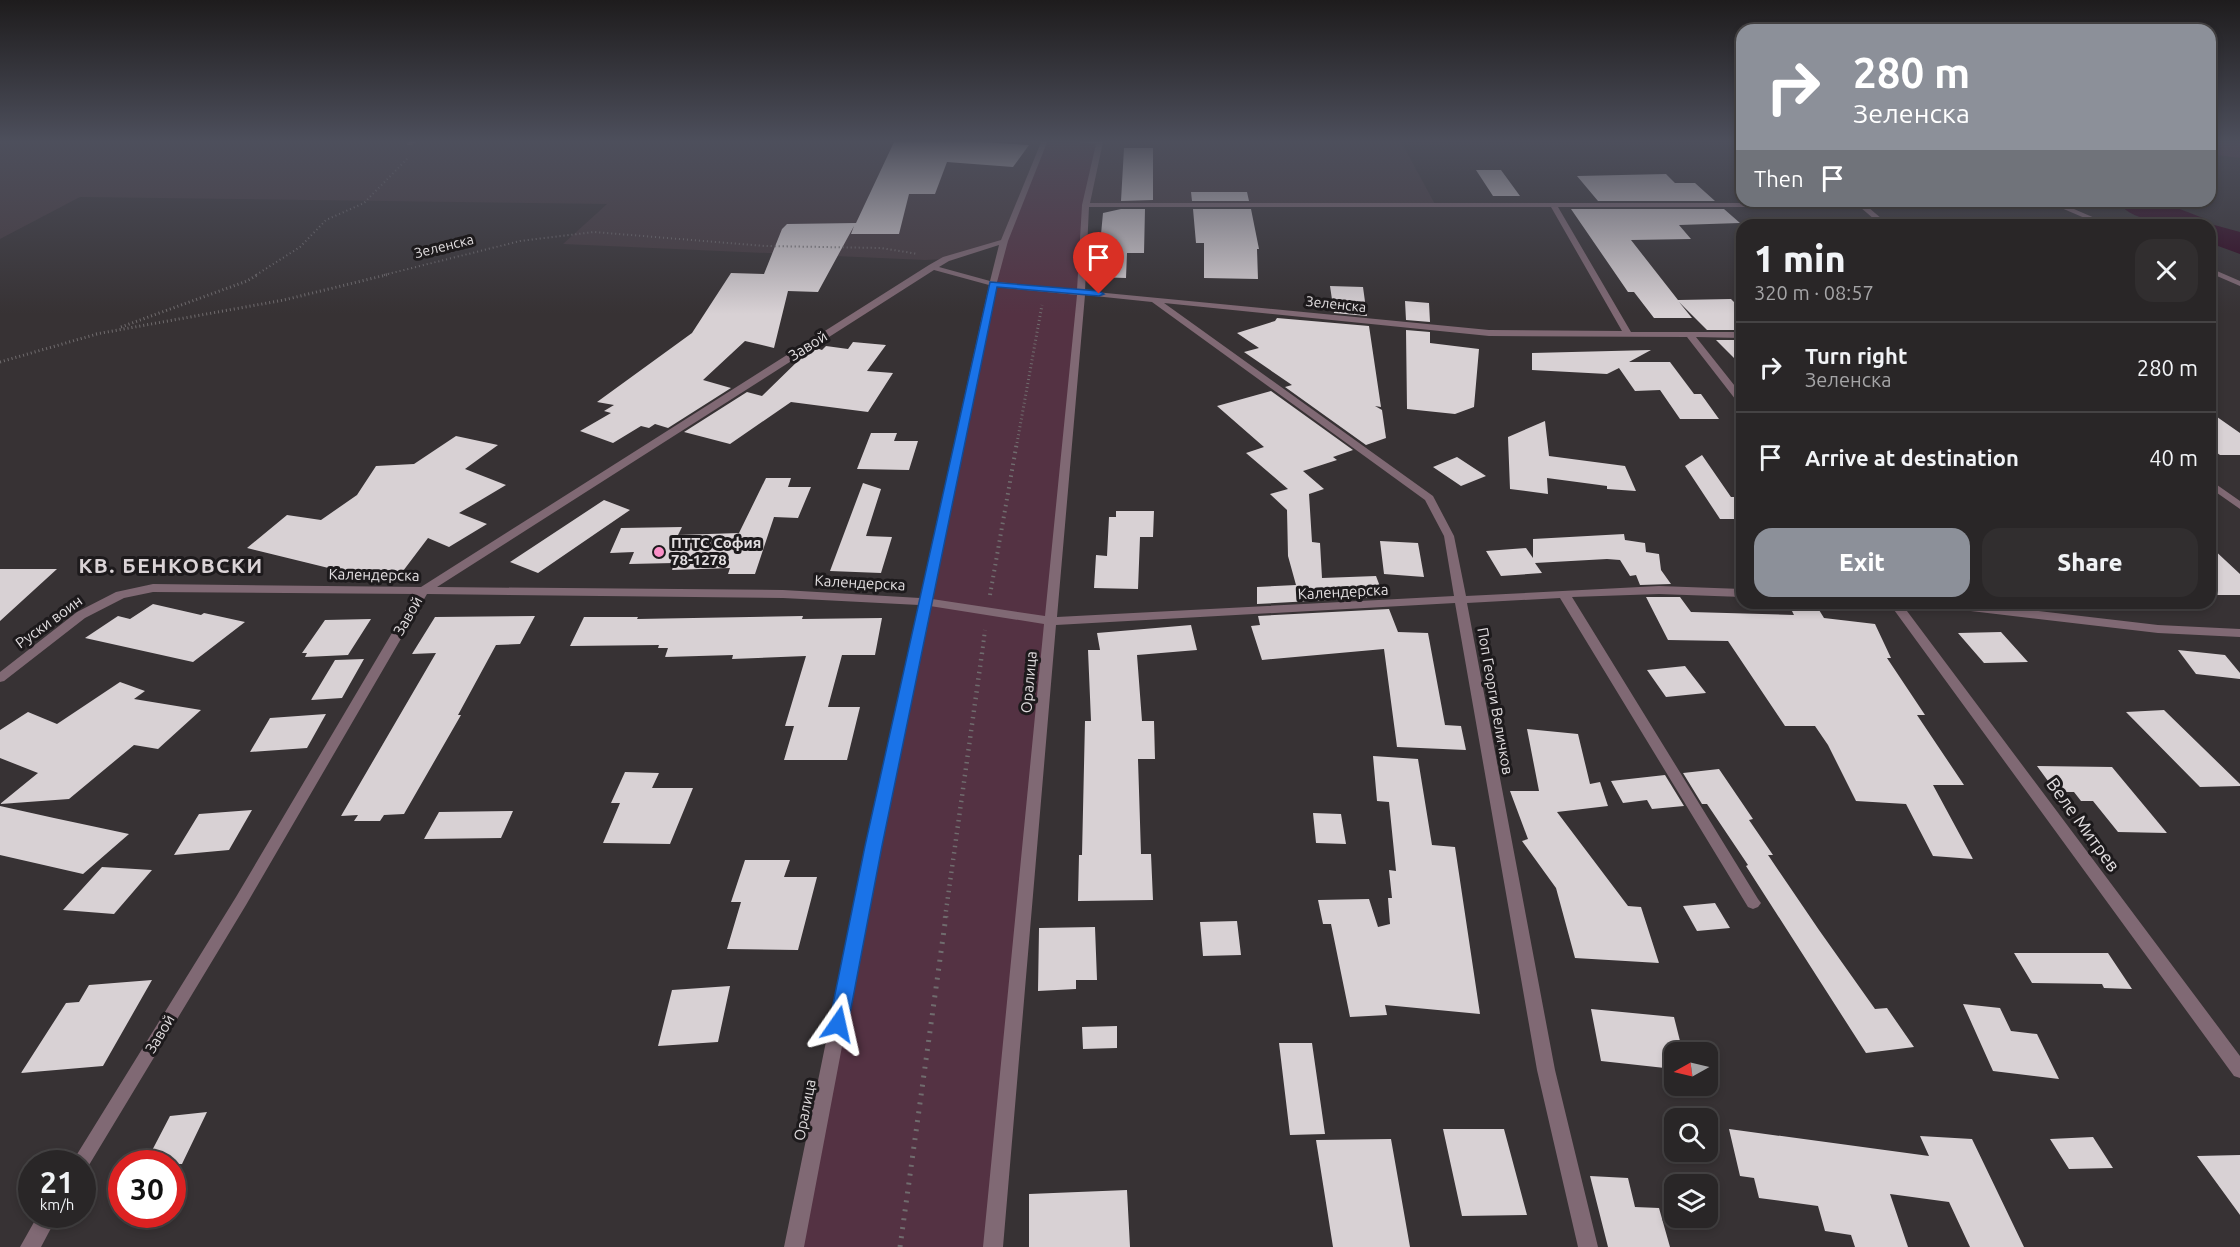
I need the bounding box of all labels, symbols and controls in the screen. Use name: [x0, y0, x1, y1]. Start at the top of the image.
icon: right: [1754, 48, 1832, 126]
text: 280 m: [1853, 49, 1970, 96]
text: Зеленска: [1853, 98, 1970, 128]
icon: arrive: [1816, 162, 1849, 195]
text: Then: [1754, 166, 1804, 191]
street label: Зеленска: [413, 231, 475, 261]
pin: [1073, 232, 1124, 294]
text: 1 min: [1754, 238, 1846, 279]
button: close: [2135, 239, 2198, 302]
icon: arrive: [1082, 241, 1115, 274]
text: 320 m · 08:57: [1754, 281, 1874, 304]
street label: Зеленска: [1305, 293, 1367, 315]
street label: Завой: [785, 327, 830, 364]
text: Turn right: [1805, 343, 1907, 368]
icon: right: [1754, 351, 1787, 384]
text: 280 m: [2137, 355, 2198, 380]
text: Зеленска: [1805, 368, 1892, 391]
icon: arrive: [1754, 441, 1787, 474]
text: Arrive at destination: [1805, 445, 2019, 470]
text: 40 m: [2149, 445, 2198, 470]
button: Exit: [1754, 528, 1970, 597]
button: Share: [1982, 528, 2198, 597]
place label: ПТТС София 78-1278: [671, 534, 761, 568]
marker: ПТТС София 78-1278: [652, 545, 666, 559]
district label: КВ. БЕНКОВСКИ: [78, 553, 264, 577]
street label: Календерска: [328, 565, 420, 584]
street label: Календерска: [814, 572, 906, 593]
street label: Календерска: [1297, 581, 1389, 602]
street label: Руски воин: [12, 592, 85, 651]
street label: Завой: [390, 593, 425, 638]
street label: Поп Георги Величков: [1474, 626, 1517, 776]
street label: Оралица: [1017, 650, 1040, 714]
street label: Веле Митрев: [2043, 774, 2124, 875]
position arrow: [806, 992, 870, 1056]
street label: Завой: [141, 1011, 178, 1056]
north arrow: [1664, 1042, 1718, 1096]
map controls: [1664, 1042, 1718, 1228]
street label: Оралица: [790, 1078, 819, 1142]
button: search: [1664, 1108, 1718, 1162]
speed limit sign: 30: [108, 1150, 186, 1228]
text: 21: [40, 1165, 74, 1199]
button: layers: [1664, 1174, 1718, 1228]
text: km/h: [40, 1196, 74, 1213]

